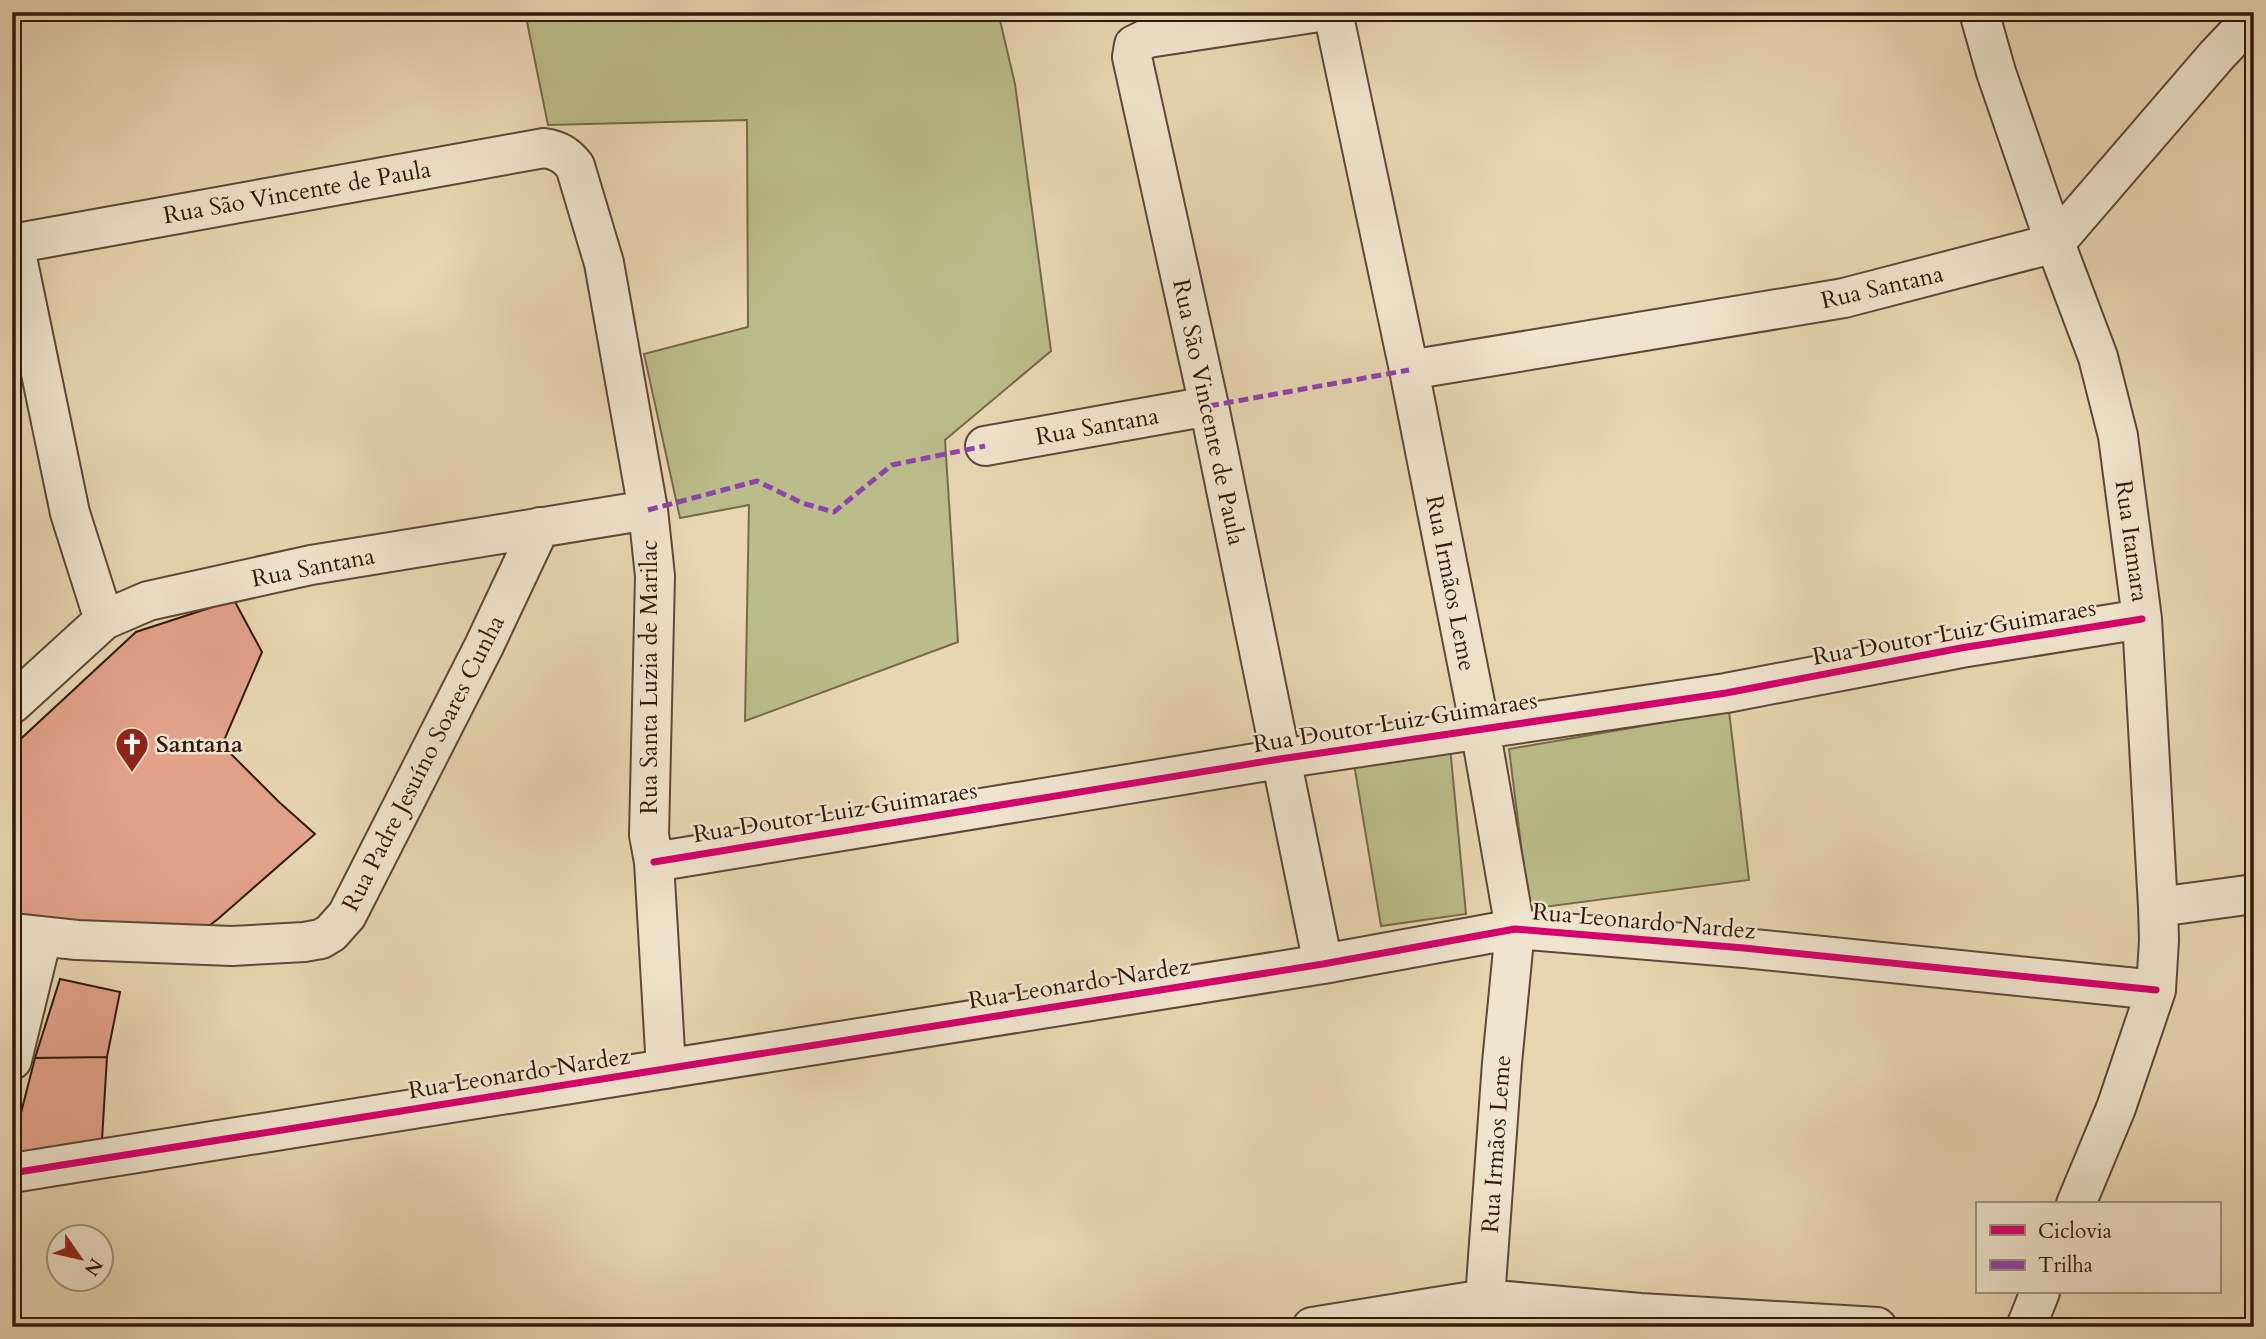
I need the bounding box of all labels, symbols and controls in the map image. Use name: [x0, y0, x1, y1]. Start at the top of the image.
street label: Rua São Vincente de Paula: [161, 153, 434, 232]
street label: Rua Santana: [1818, 257, 1947, 318]
street label: Rua São Vincente de Paula: [1164, 276, 1253, 549]
street label: Rua Santana: [1033, 399, 1162, 454]
street label: Rua Itamara: [2107, 478, 2156, 605]
street label: Rua Irmãos Leme: [1417, 492, 1484, 674]
street label: Rua Santana: [249, 539, 378, 596]
street label: Rua Santa Luzia de Marilac: [633, 539, 666, 815]
street label: Rua Doutor Luiz Guimaraes: [1810, 591, 2098, 674]
street label: Rua Padre Jesuíno Soares Cunha: [334, 609, 513, 917]
street label: Rua Doutor Luiz Guimaraes: [1251, 684, 1540, 761]
church icon: Santana: [113, 725, 151, 774]
place label: Santana: [156, 728, 243, 761]
street label: Rua Doutor Luiz Guimaraes: [691, 774, 980, 851]
street label: Rua Leonardo Nardez: [1531, 895, 1757, 948]
street label: Rua Leonardo Nardez: [966, 950, 1193, 1017]
street label: Rua Leonardo Nardez: [406, 1040, 633, 1107]
street label: Rua Irmãos Leme: [1474, 1054, 1519, 1234]
legend: [1976, 1202, 2220, 1294]
text: Ciclovia: [2038, 1217, 2112, 1246]
north arrow: [46, 1224, 116, 1294]
text: Trilha: [2038, 1251, 2093, 1280]
text: N: [78, 1253, 109, 1281]

